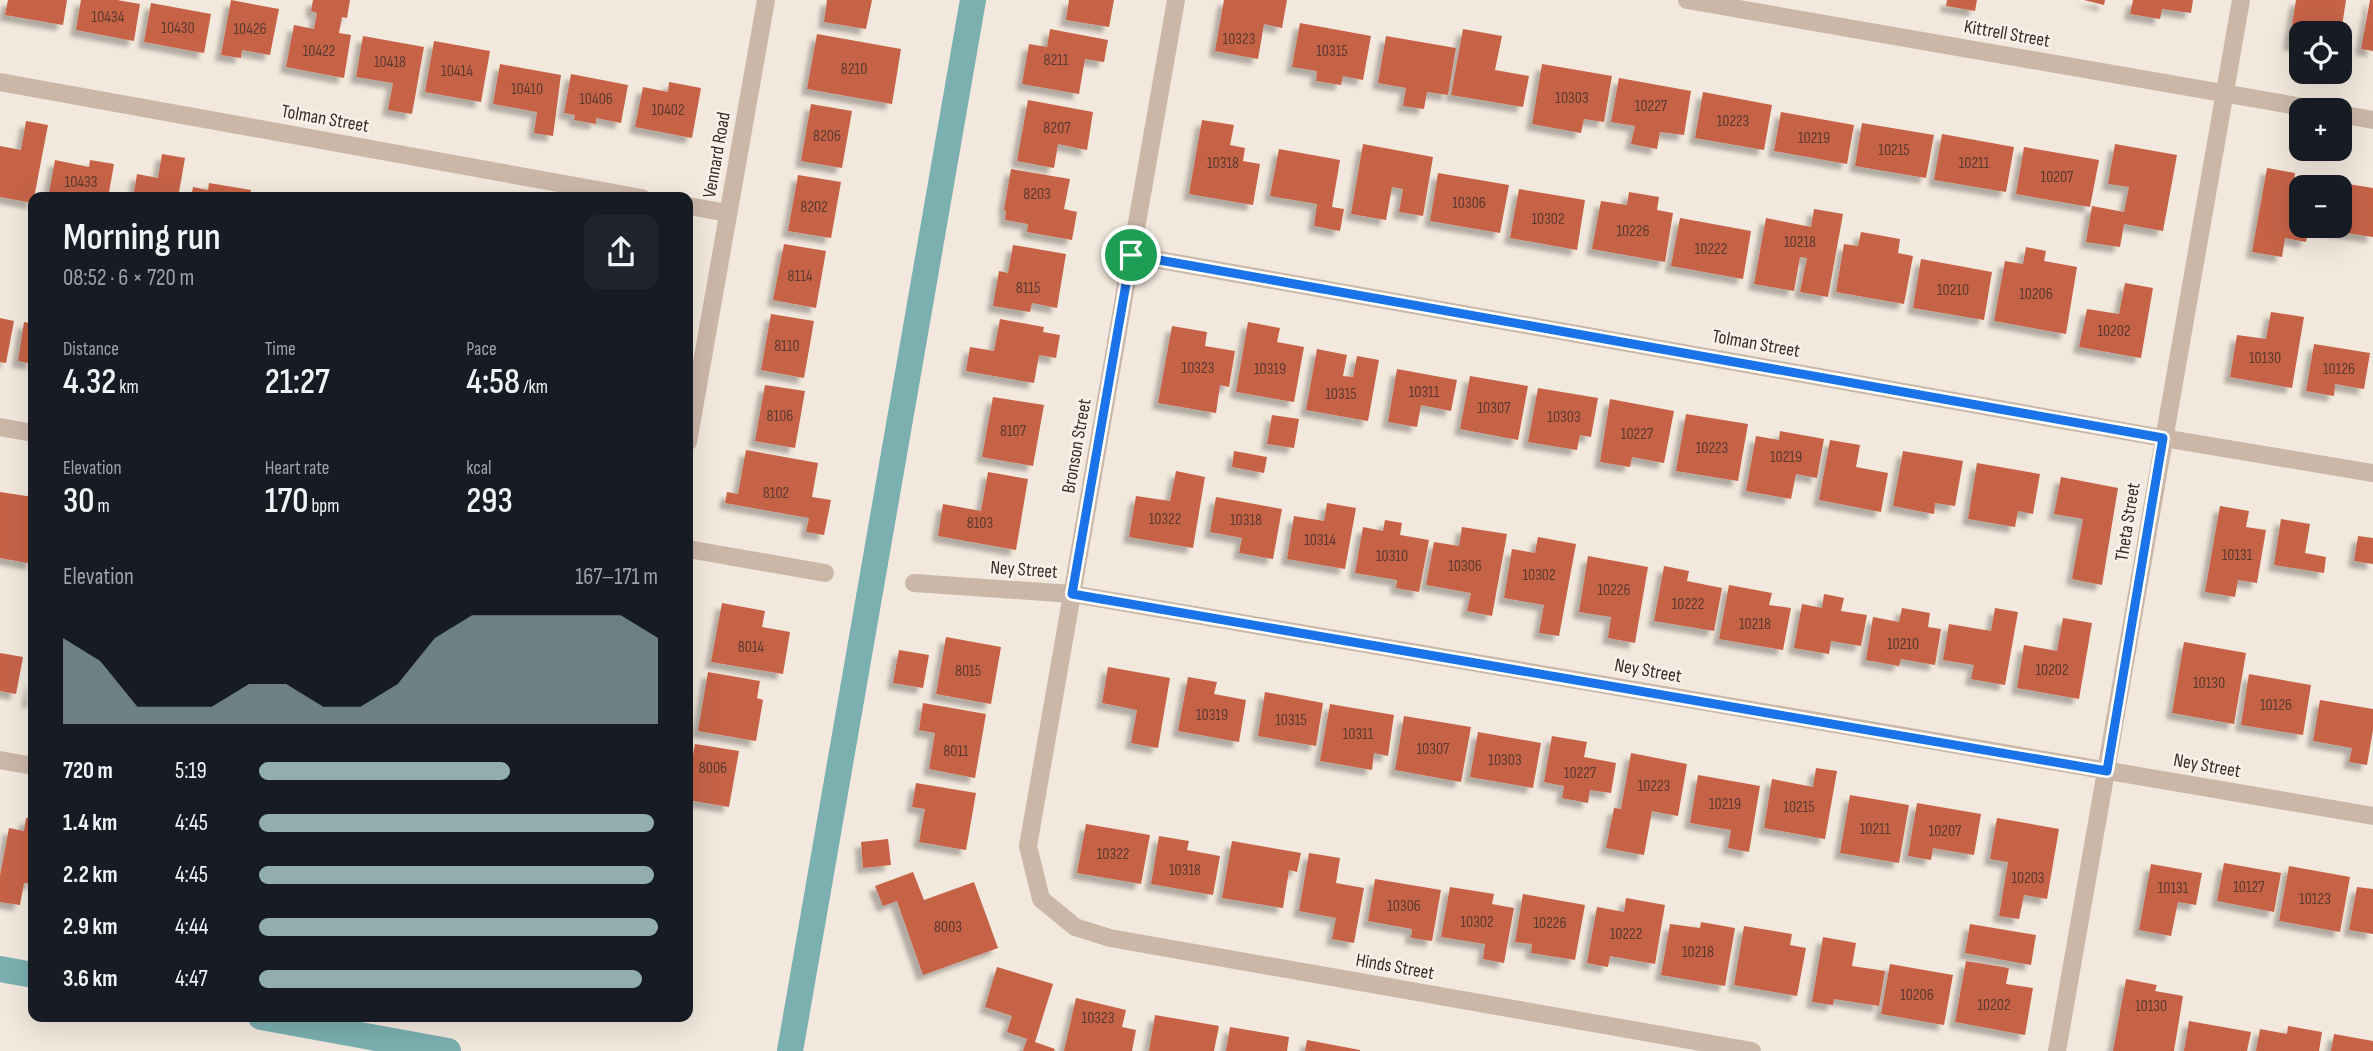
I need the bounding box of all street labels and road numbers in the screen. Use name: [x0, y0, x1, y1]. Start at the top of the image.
street label: Kittrell Street: [1962, 15, 2052, 53]
street label: Tolman Street: [279, 100, 371, 138]
street label: Vennard Road: [698, 110, 736, 200]
street label: Tolman Street: [1710, 325, 1802, 363]
street label: Bronson Street: [1057, 397, 1097, 495]
street label: Theta Street: [2110, 481, 2146, 563]
street label: Ney Street: [989, 556, 1059, 584]
street label: Ney Street: [1613, 654, 1684, 688]
street label: Ney Street: [2172, 749, 2243, 783]
street label: Hinds Street: [1354, 949, 1436, 985]

